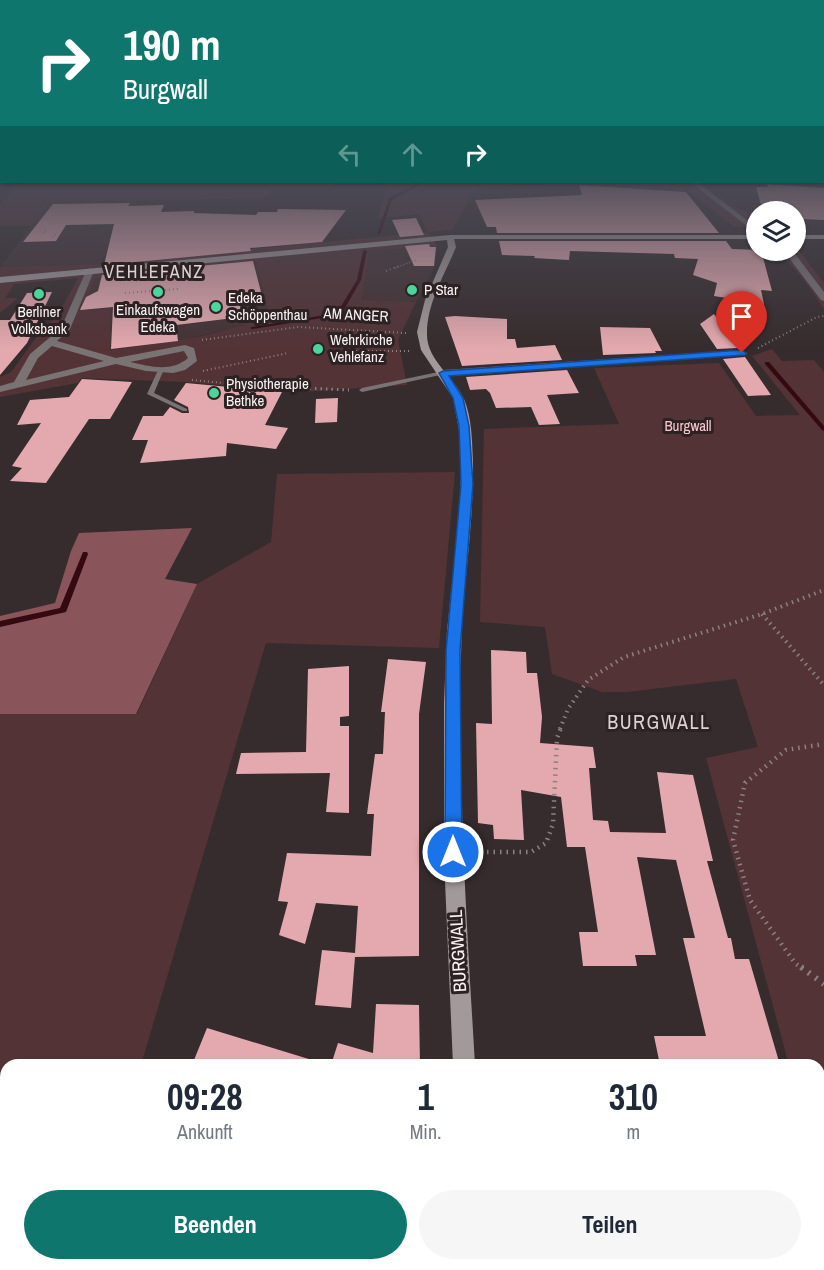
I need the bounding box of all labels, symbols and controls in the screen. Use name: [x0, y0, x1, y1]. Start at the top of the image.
text: 190 m: [123, 17, 221, 73]
icon: right: [24, 24, 102, 102]
text: Burgwall: [123, 71, 208, 107]
icon: left: [333, 138, 366, 171]
icon: ahead: [396, 138, 429, 171]
icon: right: [459, 138, 492, 171]
map controls: [746, 201, 806, 261]
button: layers: [746, 201, 806, 261]
district label: VEHLEFANZ: [104, 259, 204, 284]
place label: P Star: [424, 279, 458, 300]
marker: P Star: [405, 283, 419, 297]
marker: Einkaufswagen Edeka: [151, 285, 165, 299]
marker: Berliner Volksbank: [32, 287, 46, 301]
place label: Edeka Schöppenthau: [228, 287, 307, 325]
pin: [716, 291, 767, 353]
place label: Einkaufswagen Edeka: [116, 299, 200, 337]
marker: Edeka Schöppenthau: [209, 300, 223, 314]
icon: arrive: [725, 300, 758, 333]
place label: Berliner Volksbank: [11, 301, 68, 339]
street label: AM ANGER: [322, 302, 389, 327]
place label: Wehrkirche Vehlefanz: [330, 329, 393, 367]
marker: Wehrkirche Vehlefanz: [311, 342, 325, 356]
place label: Physiotherapie Bethke: [226, 373, 309, 411]
marker: Physiotherapie Bethke: [207, 386, 221, 400]
park label: Burgwall: [664, 415, 712, 436]
district label: BURGWALL: [607, 708, 711, 735]
position arrow: [421, 820, 485, 884]
street label: BURGWALL: [443, 909, 472, 993]
text: 09:28: [167, 1073, 243, 1121]
text: 1: [417, 1073, 434, 1121]
text: 310: [609, 1073, 658, 1121]
text: Ankunft: [177, 1118, 233, 1145]
text: Min.: [410, 1118, 442, 1145]
text: m: [626, 1118, 640, 1145]
button: Beenden: [24, 1190, 407, 1259]
button: Teilen: [419, 1190, 801, 1259]

